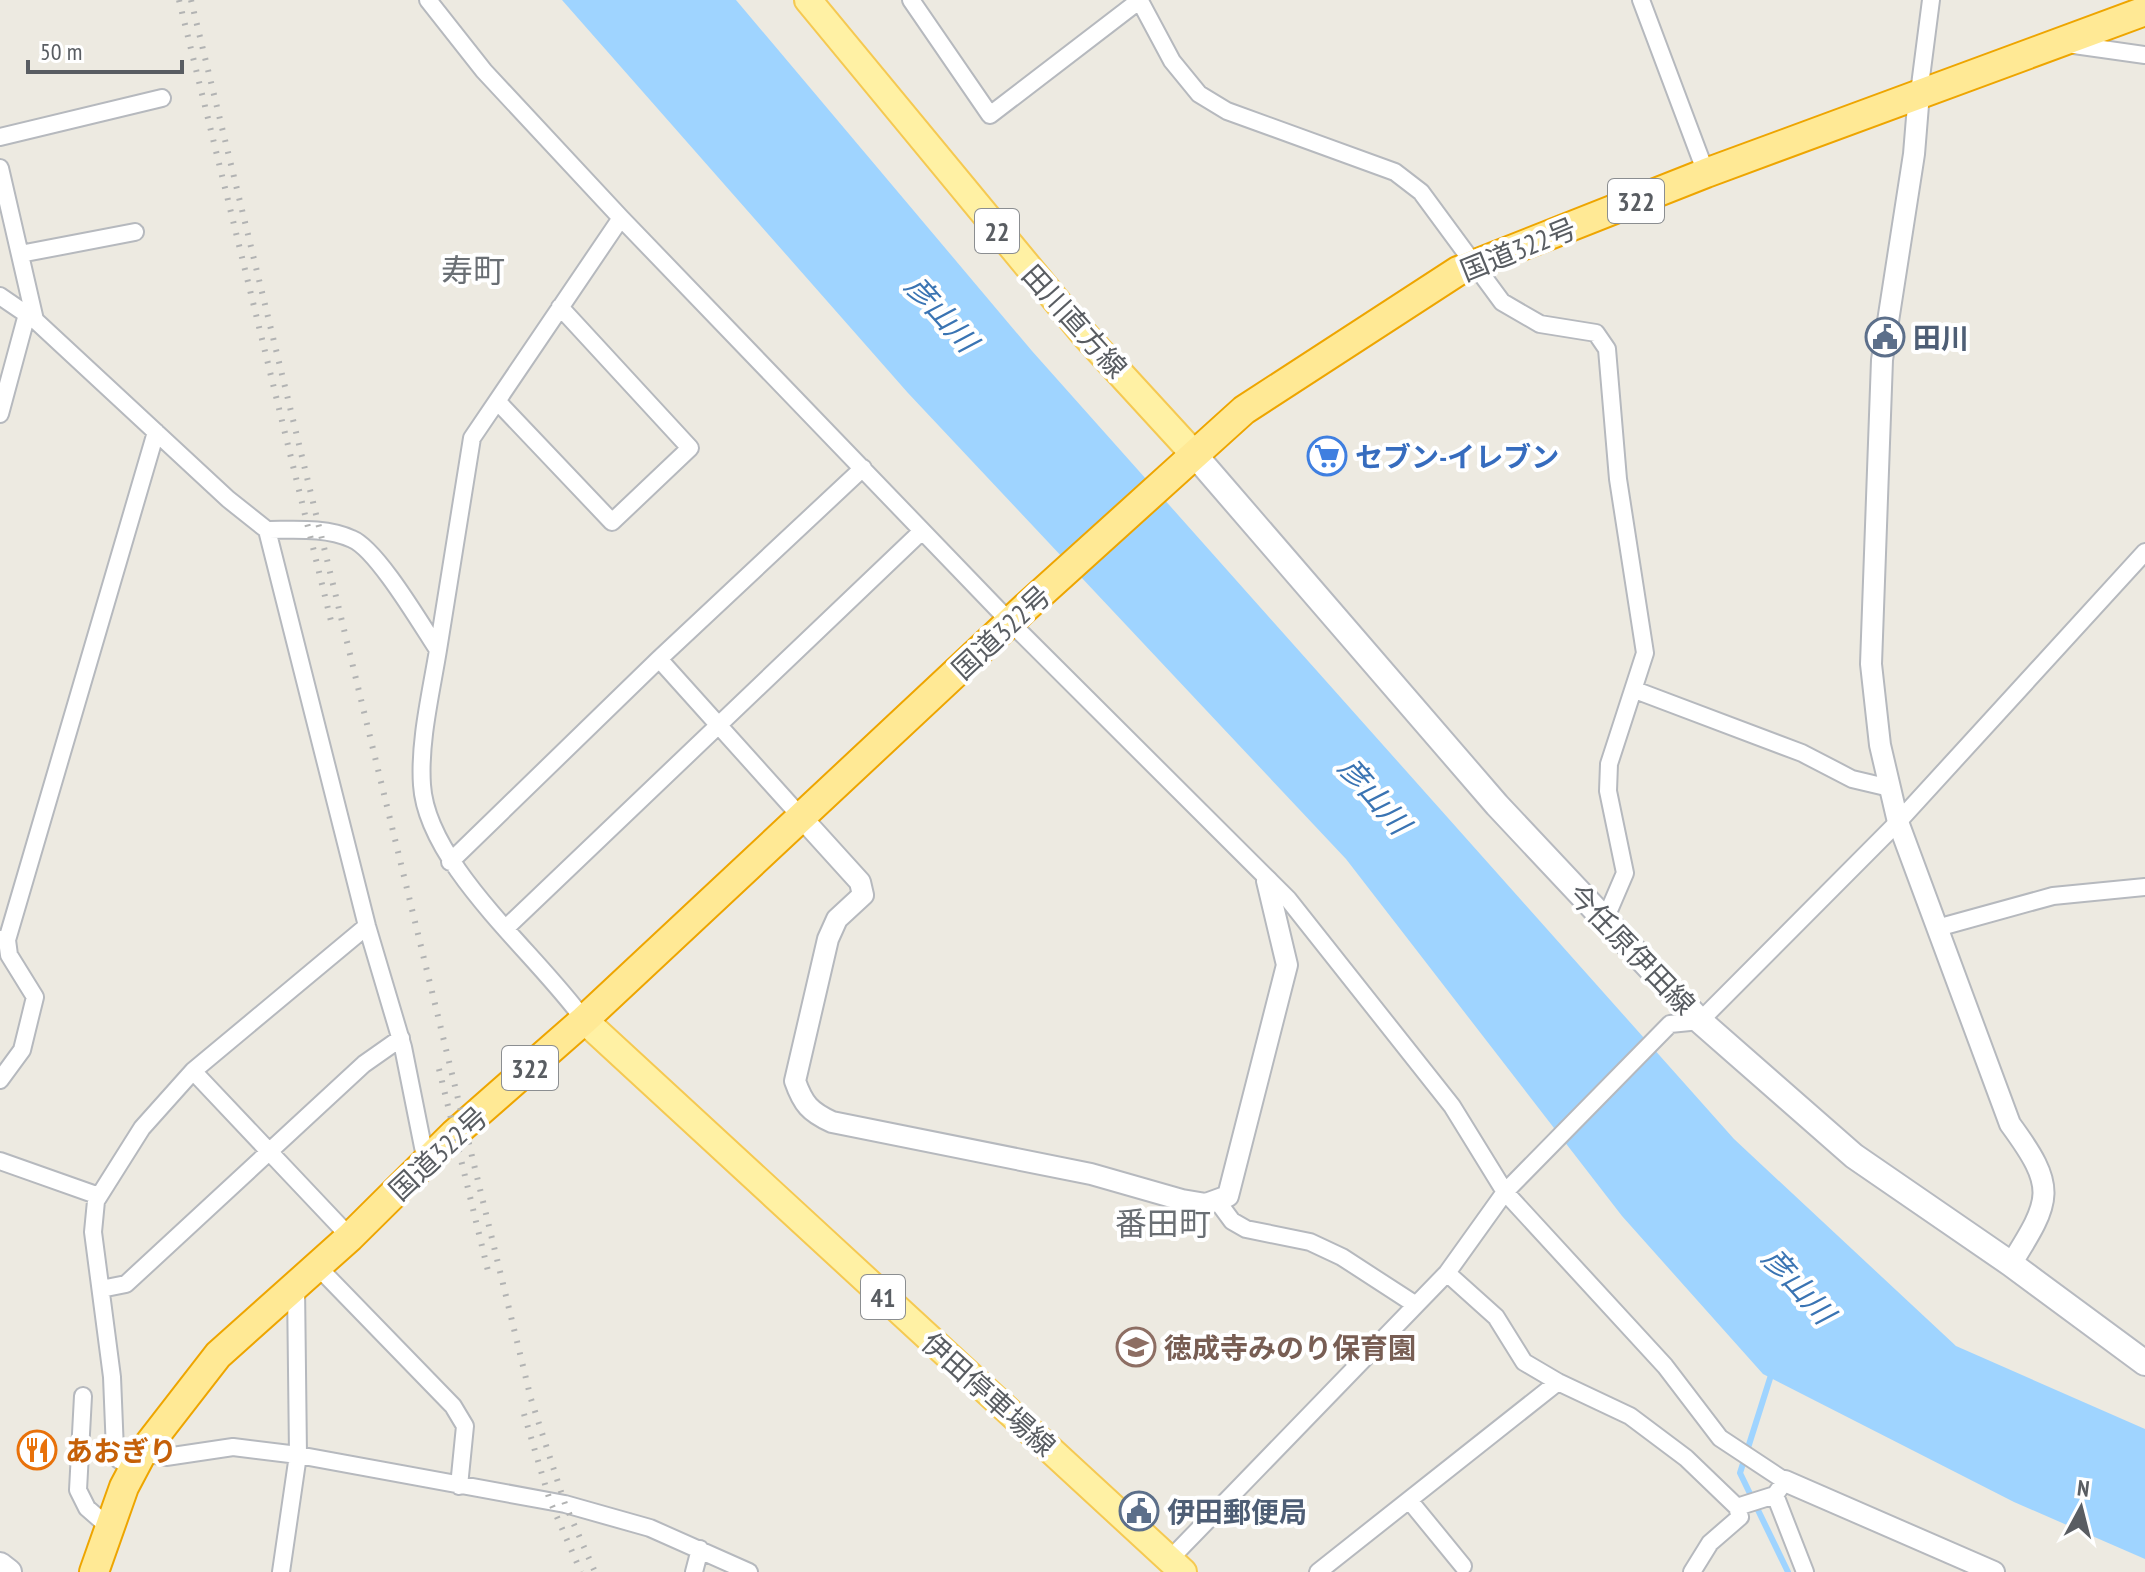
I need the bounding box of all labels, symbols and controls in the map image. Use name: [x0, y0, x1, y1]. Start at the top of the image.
scale bar: [28, 24, 182, 74]
text: 50 m: [40, 36, 82, 67]
road number: 322: [1608, 179, 1664, 223]
road number: 22: [975, 209, 1019, 253]
street label: 国道322号: [1455, 209, 1581, 289]
district label: 寿町: [441, 249, 505, 291]
street label: 田川直方線: [1014, 257, 1136, 385]
water label: 彦山川: [897, 267, 989, 362]
public building icon: 田川: [1864, 316, 1906, 358]
place label: 田川: [1913, 319, 1969, 356]
supermarket icon: セブン-イレブン: [1306, 435, 1348, 477]
place label: セブン-イレブン: [1355, 438, 1559, 475]
street label: 国道322号: [944, 577, 1058, 687]
water label: 彦山川: [1331, 748, 1421, 844]
street label: 今任原伊田線: [1560, 876, 1704, 1022]
road number: 322: [502, 1046, 558, 1090]
street label: 国道322号: [381, 1098, 495, 1208]
district label: 番田町: [1115, 1202, 1211, 1244]
water label: 彦山川: [1754, 1239, 1846, 1334]
road number: 41: [861, 1275, 905, 1319]
street label: 伊田停車場線: [914, 1324, 1064, 1464]
school or university icon: 徳成寺みのり保育園: [1115, 1326, 1157, 1368]
place label: 徳成寺みのり保育園: [1164, 1329, 1416, 1366]
restaurant icon: あおぎり: [16, 1429, 58, 1471]
place label: あおぎり: [65, 1432, 177, 1469]
north arrow: [2041, 1468, 2121, 1548]
text: N: [2076, 1474, 2091, 1503]
public building icon: 伊田郵便局: [1118, 1490, 1160, 1532]
place label: 伊田郵便局: [1167, 1493, 1307, 1530]

